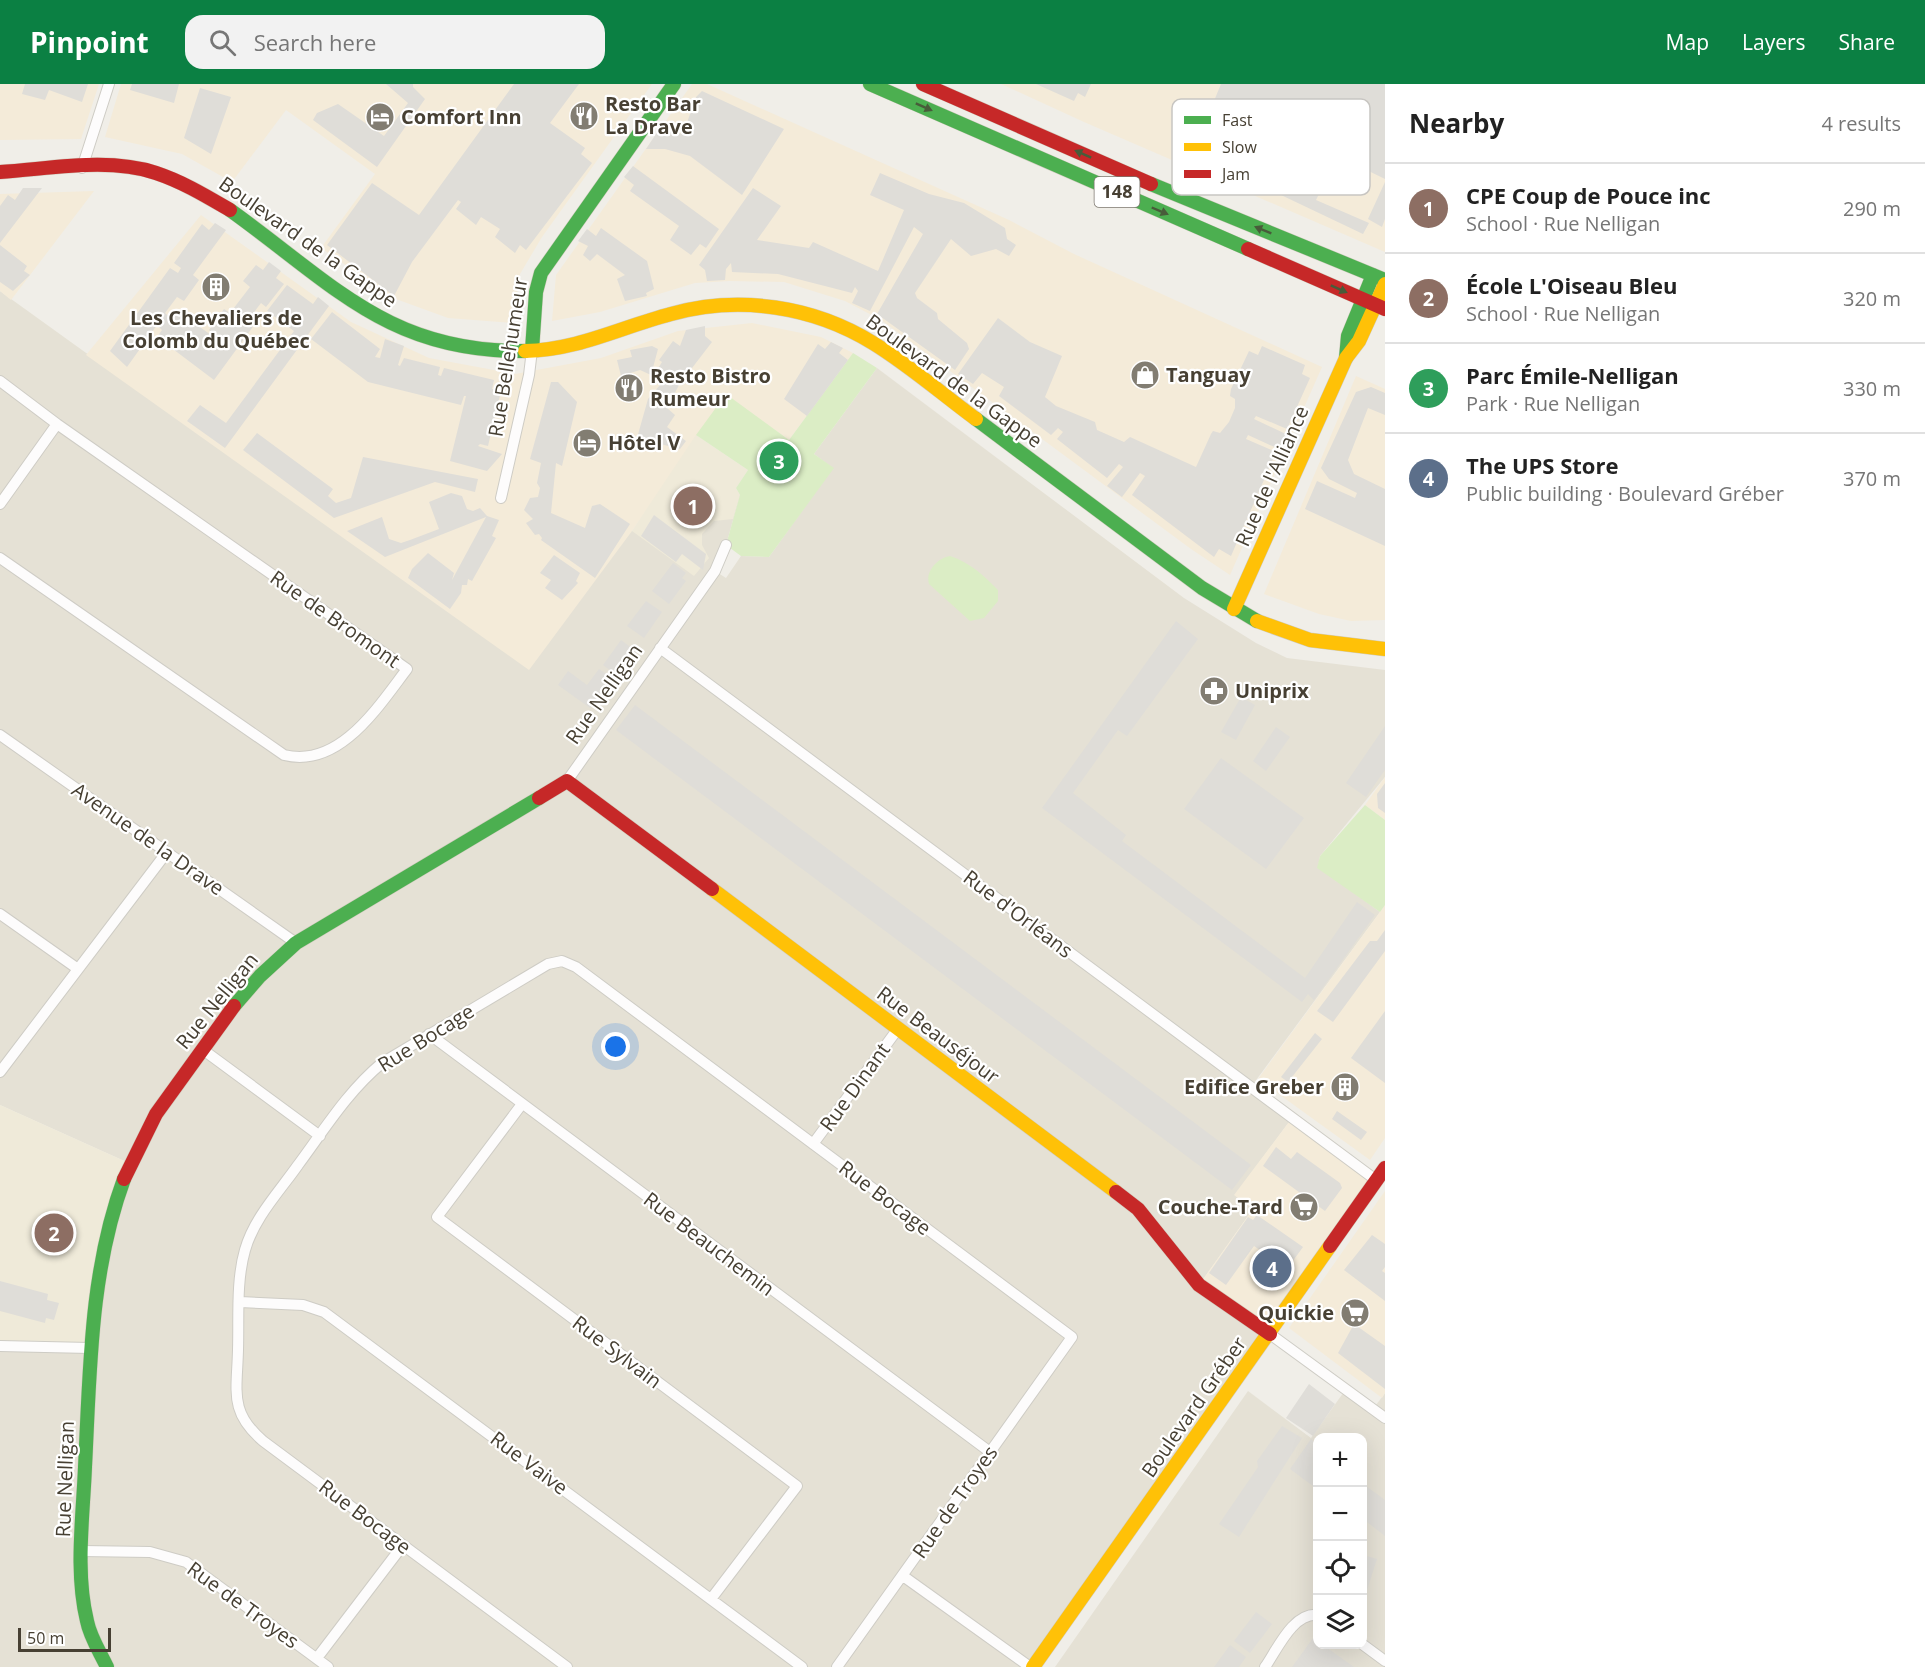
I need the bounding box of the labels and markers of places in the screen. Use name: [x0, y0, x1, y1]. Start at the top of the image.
place label: Resto Bar La Drave: [605, 90, 701, 140]
restaurant icon: Resto Bar La Drave: [568, 100, 600, 132]
hotel icon: Comfort Inn: [364, 101, 396, 133]
place label: Comfort Inn: [401, 103, 522, 130]
building icon: Les Chevaliers de Colomb du Québec: [200, 271, 232, 303]
place label: Les Chevaliers de Colomb du Québec: [122, 304, 310, 354]
shop icon: Tanguay: [1129, 359, 1161, 391]
place label: Tanguay: [1166, 361, 1251, 388]
place label: Resto Bistro Rumeur: [650, 362, 771, 412]
restaurant icon: Resto Bistro Rumeur: [613, 372, 645, 404]
hotel icon: Hôtel V: [571, 427, 603, 459]
place label: Hôtel V: [608, 429, 680, 456]
pin: 3: [760, 438, 798, 484]
pin: 1: [674, 484, 712, 528]
pharmacy icon: Uniprix: [1198, 675, 1230, 707]
place label: Uniprix: [1235, 677, 1309, 704]
building icon: Edifice Greber: [1329, 1071, 1361, 1103]
place label: Edifice Greber: [1184, 1073, 1324, 1100]
supermarket icon: Couche-Tard: [1288, 1191, 1320, 1223]
place label: Couche-Tard: [1158, 1193, 1283, 1220]
pin: 2: [34, 1210, 74, 1256]
pin: 4: [1252, 1246, 1292, 1290]
supermarket icon: Quickie: [1339, 1297, 1371, 1329]
place label: Quickie: [1258, 1299, 1334, 1326]

